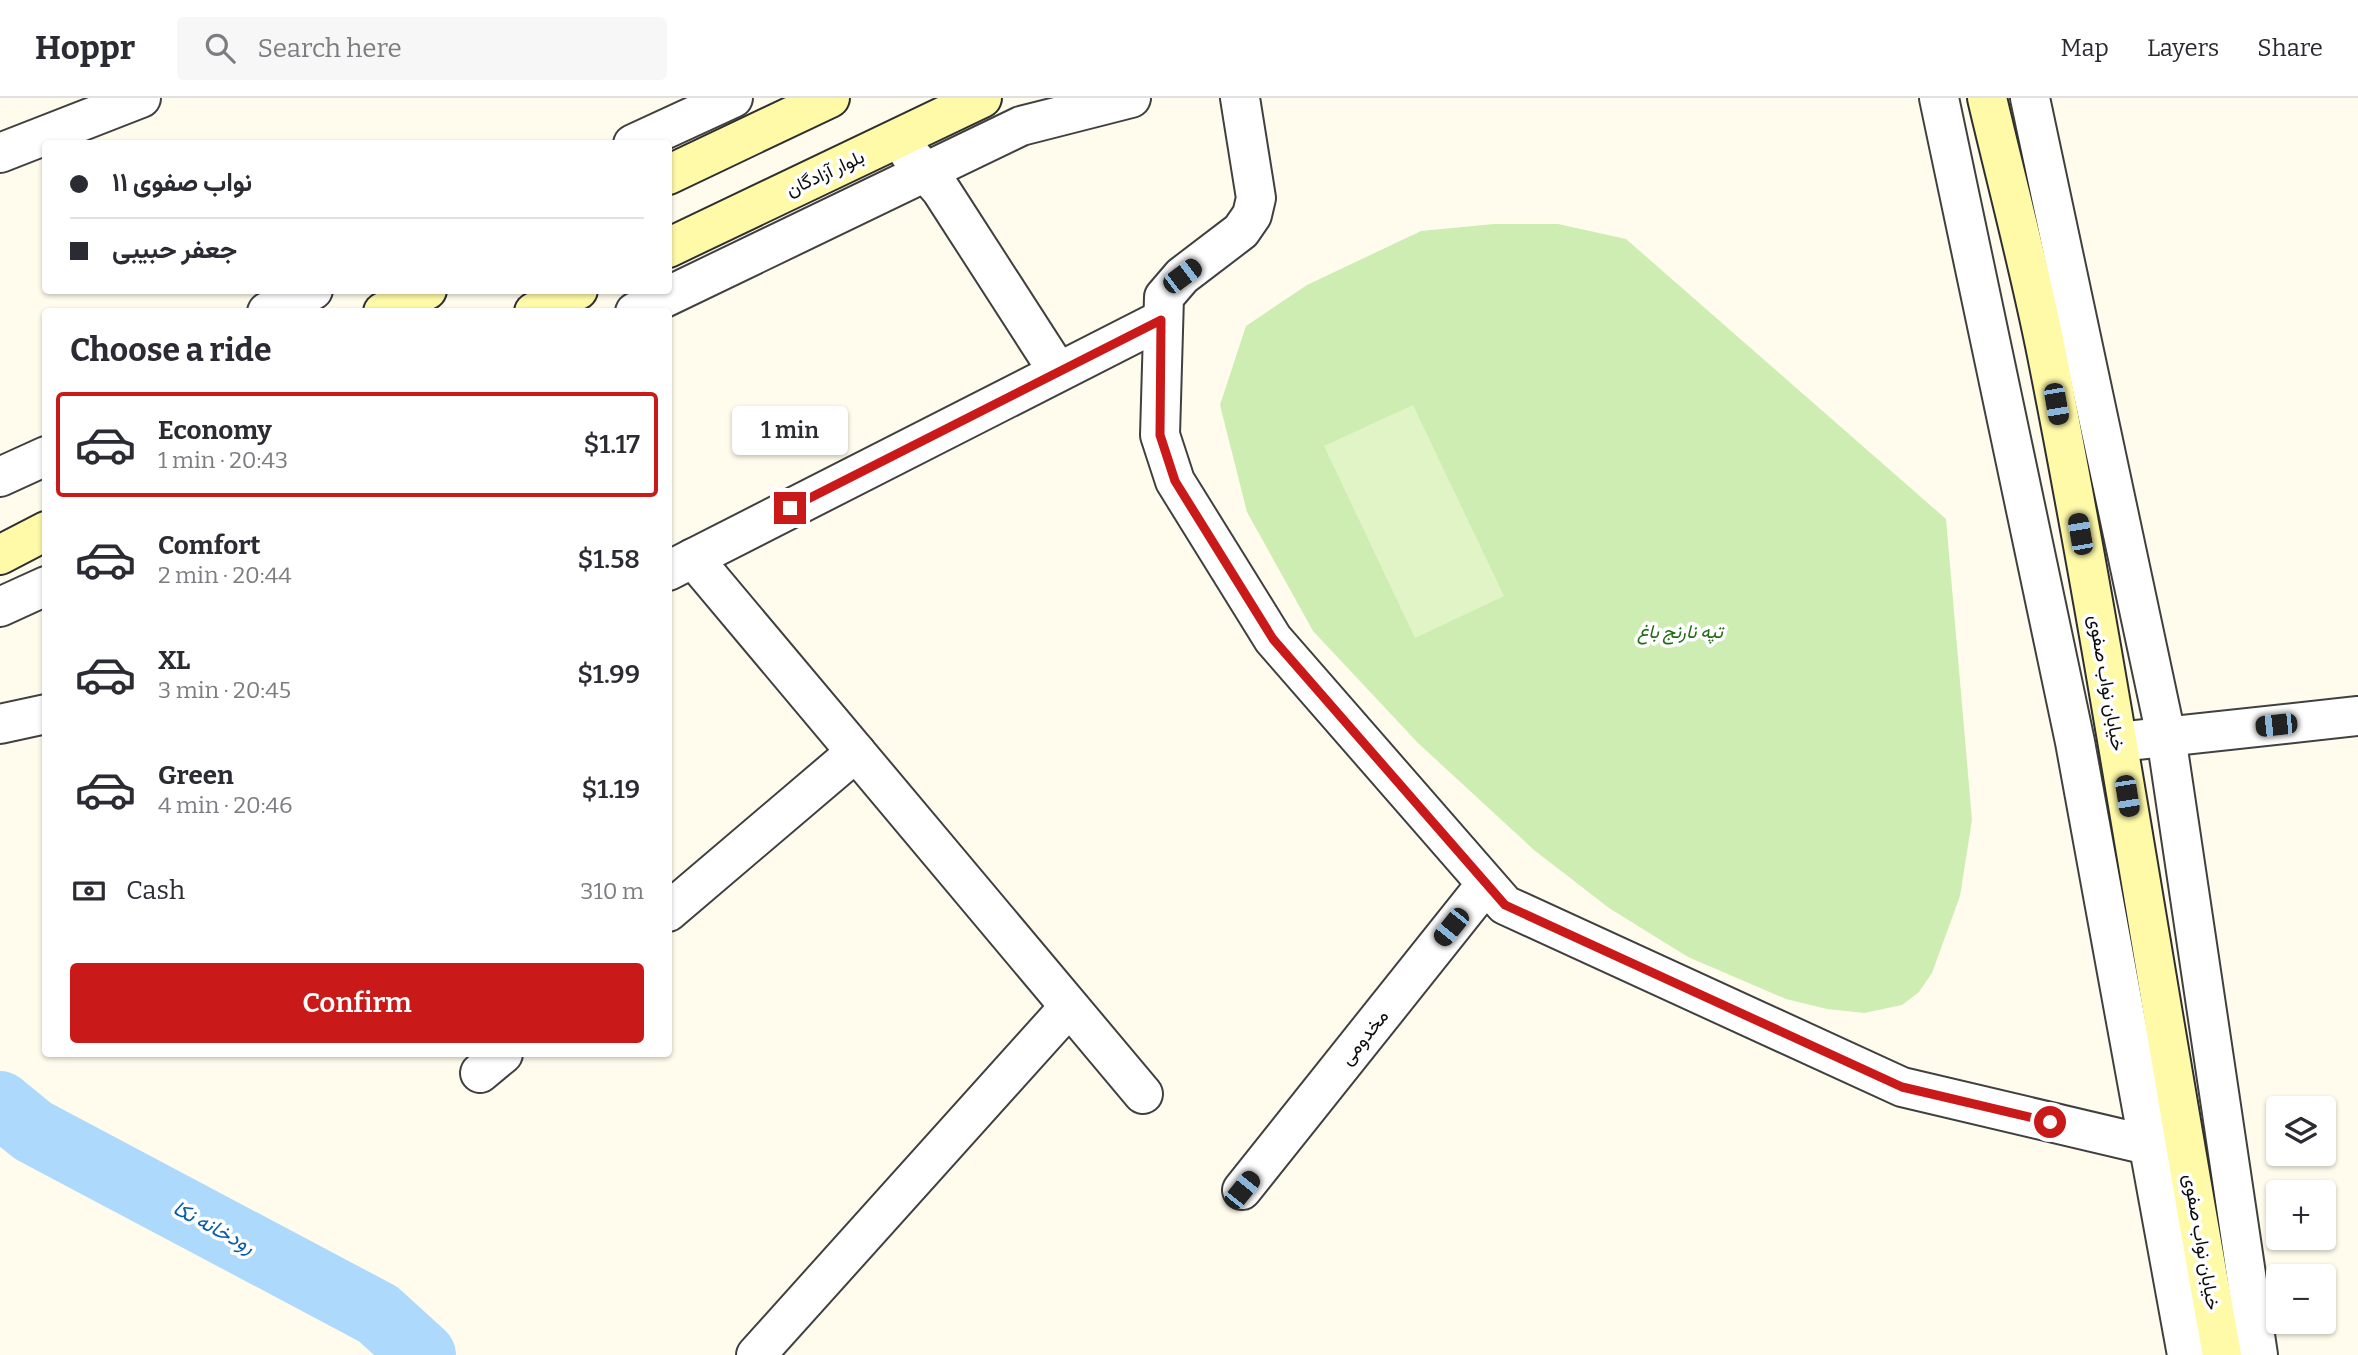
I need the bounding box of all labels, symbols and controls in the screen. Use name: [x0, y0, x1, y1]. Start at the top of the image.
search box: [177, 17, 667, 80]
text: Hoppr: [35, 28, 135, 68]
icon: search: [201, 29, 239, 67]
text: Search here: [257, 33, 402, 64]
text: Map: [2061, 34, 2109, 62]
text: Layers: [2147, 34, 2219, 62]
text: Share: [2257, 34, 2323, 62]
street label: بلوار آزادگان: [782, 145, 868, 201]
text: نواب صفوی ۱۱: [112, 167, 252, 198]
text: جعفر حبیبی: [112, 234, 237, 265]
car: [1159, 255, 1206, 297]
text: Choose a ride: [70, 331, 271, 369]
car: [2043, 381, 2070, 427]
callout: 1 min: [732, 406, 848, 456]
icon: car: [74, 413, 137, 476]
text: Economy: [158, 415, 272, 446]
text: 1 min: [761, 416, 819, 444]
text: $1.17: [583, 429, 640, 460]
text: 1 min · 20:43: [158, 446, 288, 474]
route end: [774, 492, 806, 524]
car: [2067, 511, 2094, 557]
icon: car: [74, 528, 137, 591]
text: Comfort: [158, 530, 261, 561]
text: $1.58: [577, 544, 640, 575]
text: 2 min · 20:44: [158, 561, 292, 589]
street label: خیابان نواب صفوی: [2084, 613, 2130, 753]
park label: تپه نارنج باغ: [1637, 620, 1725, 645]
icon: car: [74, 643, 137, 706]
text: XL: [158, 645, 190, 676]
text: $1.99: [577, 659, 640, 690]
text: 3 min · 20:45: [158, 676, 291, 704]
car: [2255, 712, 2298, 738]
icon: car: [74, 758, 137, 821]
text: Green: [158, 760, 234, 791]
text: $1.19: [582, 774, 640, 805]
car: [2114, 774, 2141, 818]
text: 4 min · 20:46: [158, 791, 292, 819]
icon: cash: [70, 872, 108, 910]
text: Cash: [126, 875, 185, 906]
text: 310 m: [580, 877, 644, 905]
car: [1430, 904, 1473, 950]
button: Confirm: [70, 963, 644, 1043]
street label: مخدومی: [1335, 1005, 1393, 1069]
map controls: [2266, 1096, 2336, 1334]
button: layers: [2266, 1096, 2336, 1166]
route start: [2034, 1106, 2066, 1138]
car: [1221, 1167, 1264, 1213]
street label: خیابان نواب صفوی: [2179, 1172, 2225, 1312]
button: +: [2266, 1180, 2336, 1250]
water label: رودخانه نکا: [169, 1195, 259, 1259]
button: −: [2266, 1264, 2336, 1334]

